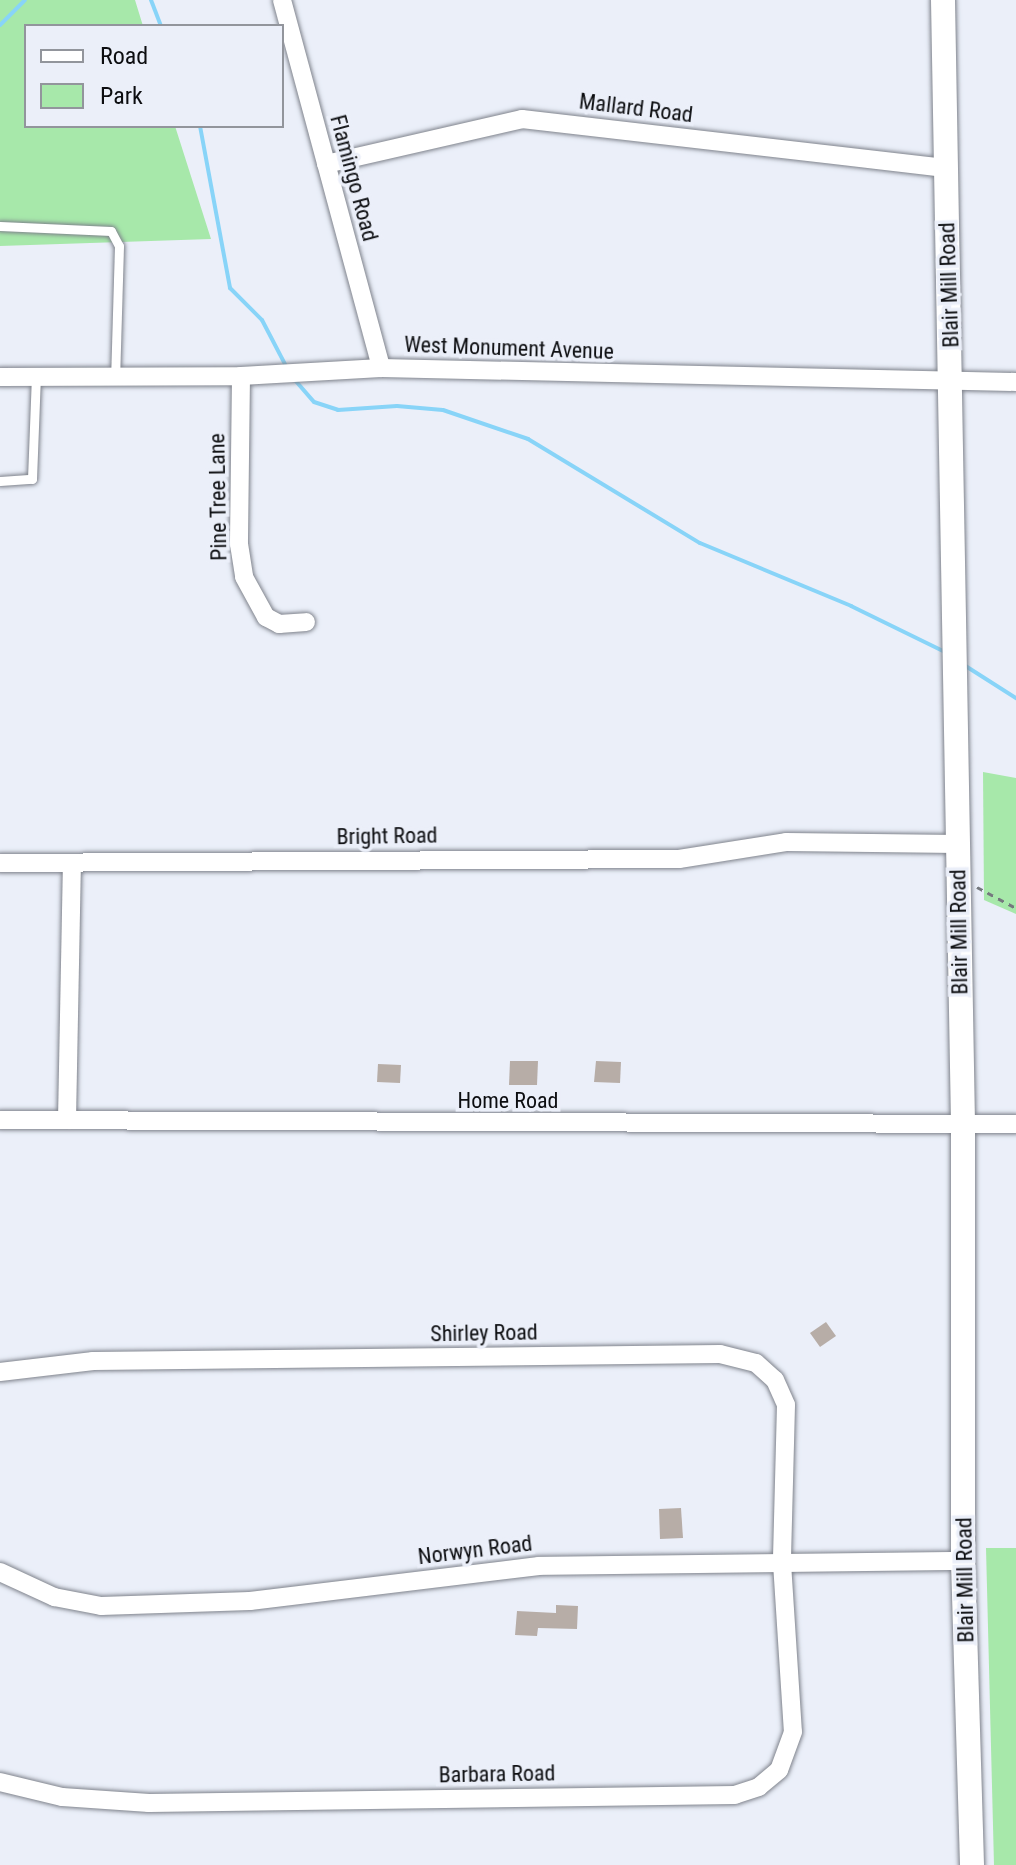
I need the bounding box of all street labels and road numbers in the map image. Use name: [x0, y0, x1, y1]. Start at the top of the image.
street label: Mallard Road: [578, 88, 694, 128]
street label: Flamingo Road: [324, 112, 384, 244]
street label: Blair Mill Road: [934, 222, 964, 348]
street label: West Monument Avenue: [404, 331, 614, 365]
street label: Pine Tree Lane: [204, 433, 232, 561]
street label: Bright Road: [336, 822, 438, 850]
street label: Blair Mill Road: [945, 869, 973, 995]
street label: Home Road: [458, 1088, 558, 1114]
street label: Shirley Road: [430, 1319, 538, 1347]
street label: Blair Mill Road: [951, 1517, 979, 1643]
street label: Norwyn Road: [416, 1530, 534, 1570]
street label: Barbara Road: [438, 1760, 556, 1788]

